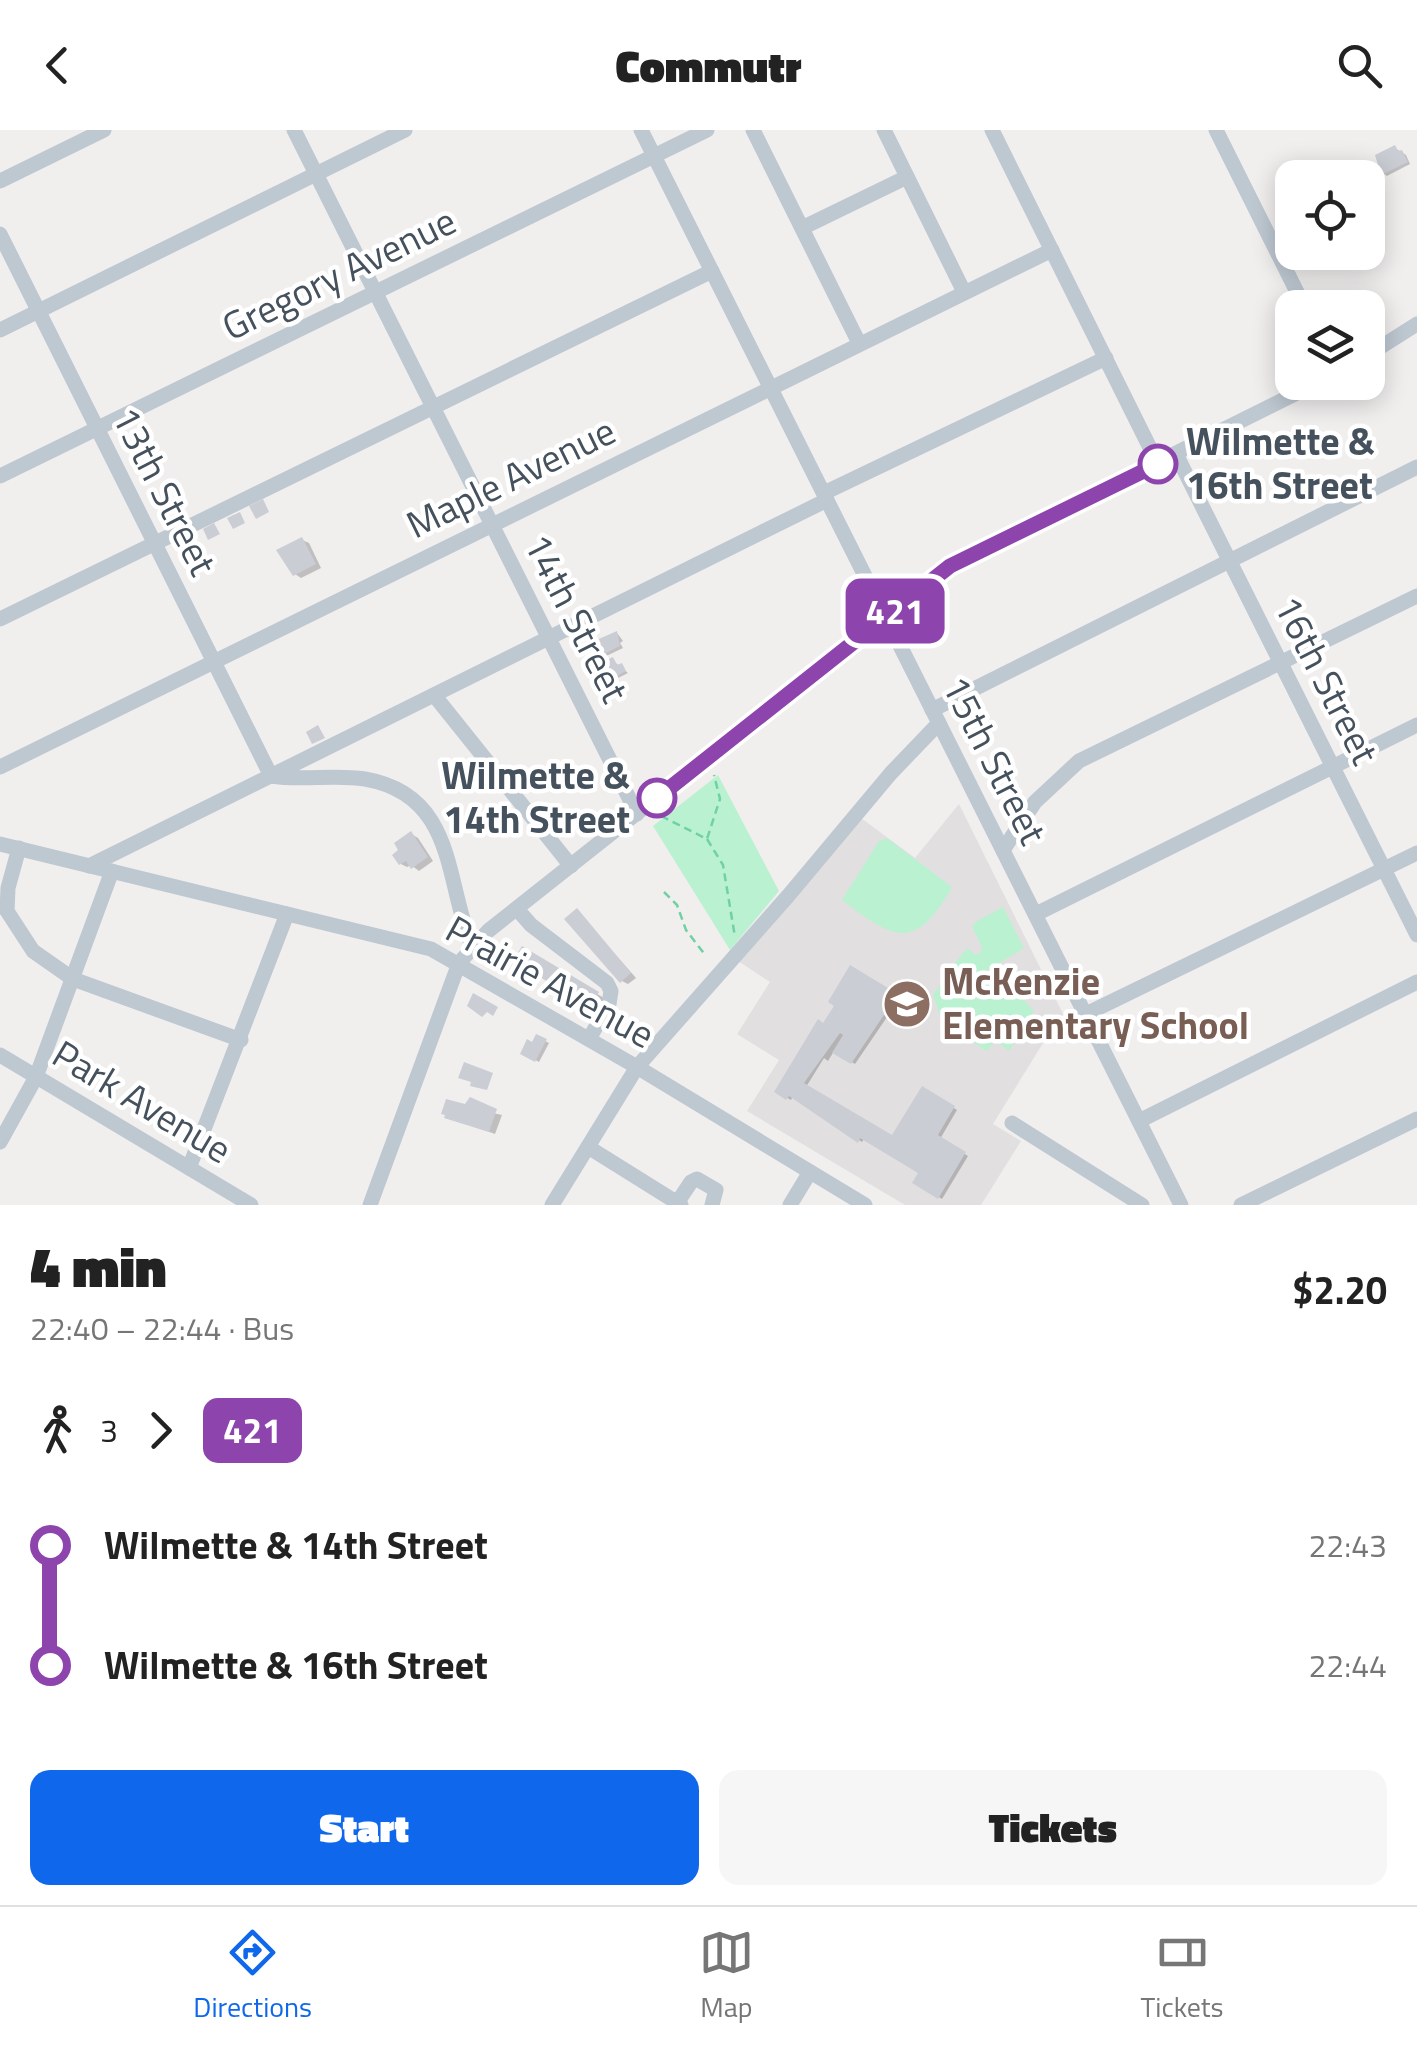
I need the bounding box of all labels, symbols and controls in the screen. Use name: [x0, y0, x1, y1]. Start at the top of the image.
text: Commutr: [615, 31, 802, 99]
icon: back: [30, 38, 85, 93]
icon: search: [1332, 38, 1387, 93]
map controls: [1275, 160, 1385, 400]
button: locate: [1275, 160, 1385, 270]
street label: Gregory Avenue: [212, 191, 465, 355]
button: layers: [1275, 290, 1385, 400]
street label: 13th Street: [98, 396, 232, 585]
street label: Maple Avenue: [396, 401, 625, 553]
place label: Wilmette & 16th Street: [1186, 412, 1375, 514]
marker: Wilmette & 16th Street: [1139, 445, 1177, 483]
street label: 14th Street: [510, 523, 644, 712]
line badge: 421: [838, 578, 952, 644]
text: 421: [866, 584, 924, 638]
street label: 16th Street: [1260, 585, 1394, 774]
street label: 15th Street: [928, 665, 1062, 854]
place label: Wilmette & 14th Street: [441, 746, 630, 848]
marker: Wilmette & 14th Street: [638, 779, 676, 817]
street label: Prairie Avenue: [435, 900, 666, 1062]
place label: McKenzie Elementary School: [942, 952, 1249, 1054]
school or university icon: McKenzie Elementary School: [881, 978, 933, 1030]
street label: Park Avenue: [42, 1025, 243, 1177]
text: 4 min: [30, 1225, 167, 1308]
text: $2.20: [1292, 1261, 1387, 1319]
text: 22:40 – 22:44 · Bus: [30, 1304, 294, 1352]
icon: walk: [30, 1403, 85, 1458]
icon: forward: [133, 1403, 188, 1458]
text: 421: [223, 1403, 282, 1457]
text: 3: [100, 1406, 118, 1454]
text: Wilmette & 14th Street: [104, 1516, 488, 1574]
text: 22:43: [1308, 1521, 1387, 1569]
text: Wilmette & 16th Street: [104, 1636, 488, 1694]
text: 22:44: [1308, 1641, 1387, 1689]
button: Start: [30, 1770, 699, 1885]
button: Tickets: [719, 1770, 1387, 1885]
tab: Directions: [193, 1925, 312, 2028]
tab: Map: [699, 1925, 754, 2028]
tab: Tickets: [1141, 1925, 1224, 2028]

